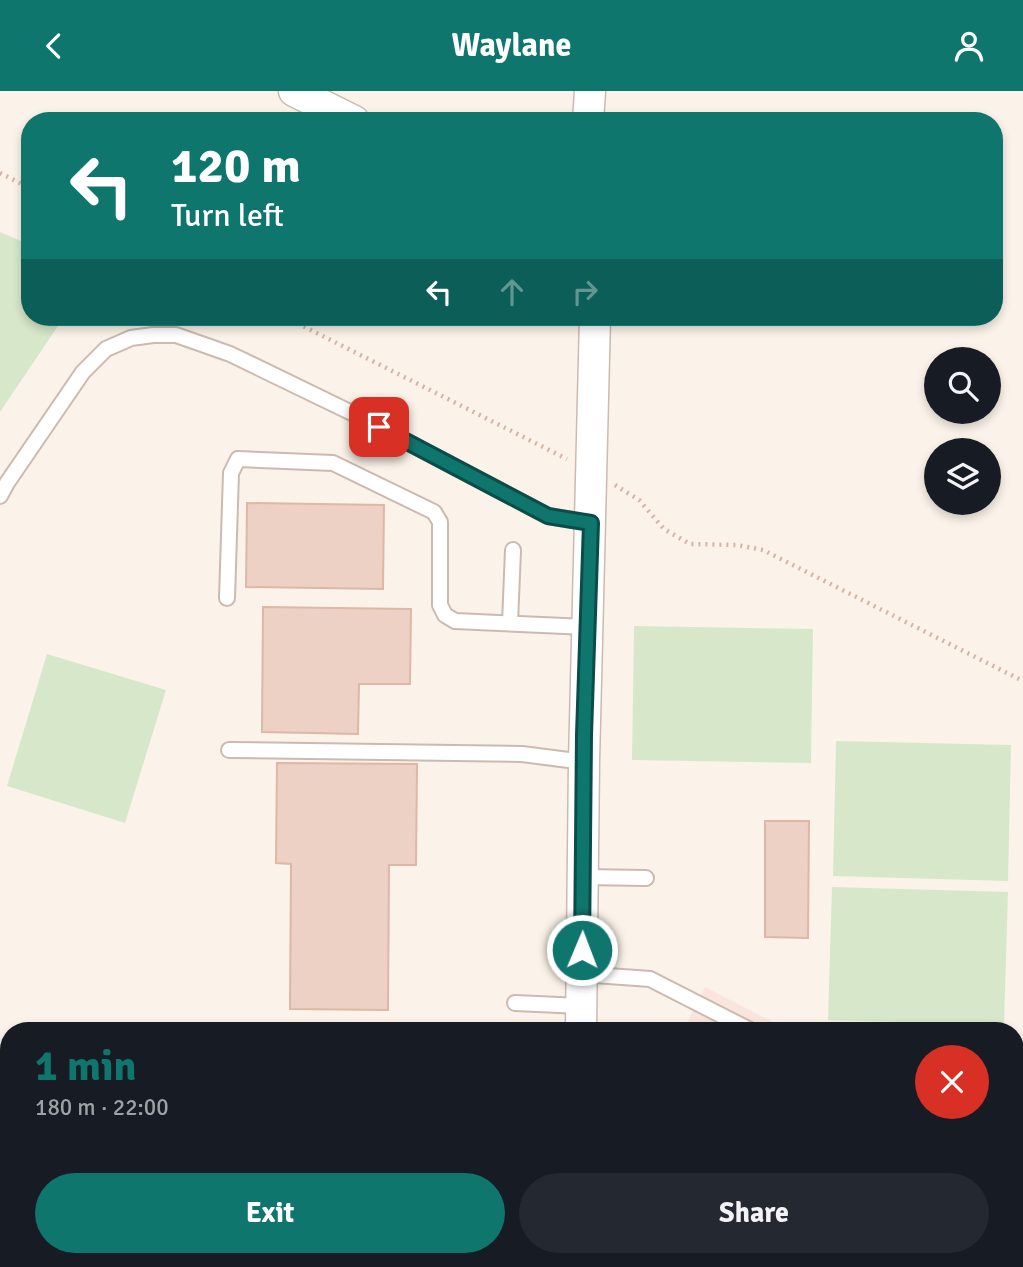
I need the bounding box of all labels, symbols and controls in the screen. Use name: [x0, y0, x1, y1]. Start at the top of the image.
text: Waylane: [452, 26, 571, 65]
icon: back: [35, 27, 73, 65]
icon: person: [950, 27, 988, 65]
text: 120 m: [171, 136, 301, 196]
icon: left: [56, 140, 147, 231]
text: Turn left: [171, 196, 284, 235]
icon: left: [420, 273, 458, 311]
icon: ahead: [493, 273, 531, 311]
icon: right: [566, 273, 604, 311]
map controls: [924, 347, 1001, 515]
button: search: [924, 347, 1001, 424]
pin: [349, 397, 409, 457]
icon: arrive: [360, 408, 398, 446]
button: layers: [924, 438, 1001, 515]
position arrow: [545, 913, 619, 987]
text: 1 min: [35, 1041, 136, 1092]
button: close: [915, 1045, 989, 1119]
text: 180 m · 22:00: [35, 1093, 169, 1122]
button: Exit: [35, 1173, 505, 1253]
button: Share: [519, 1173, 989, 1253]

